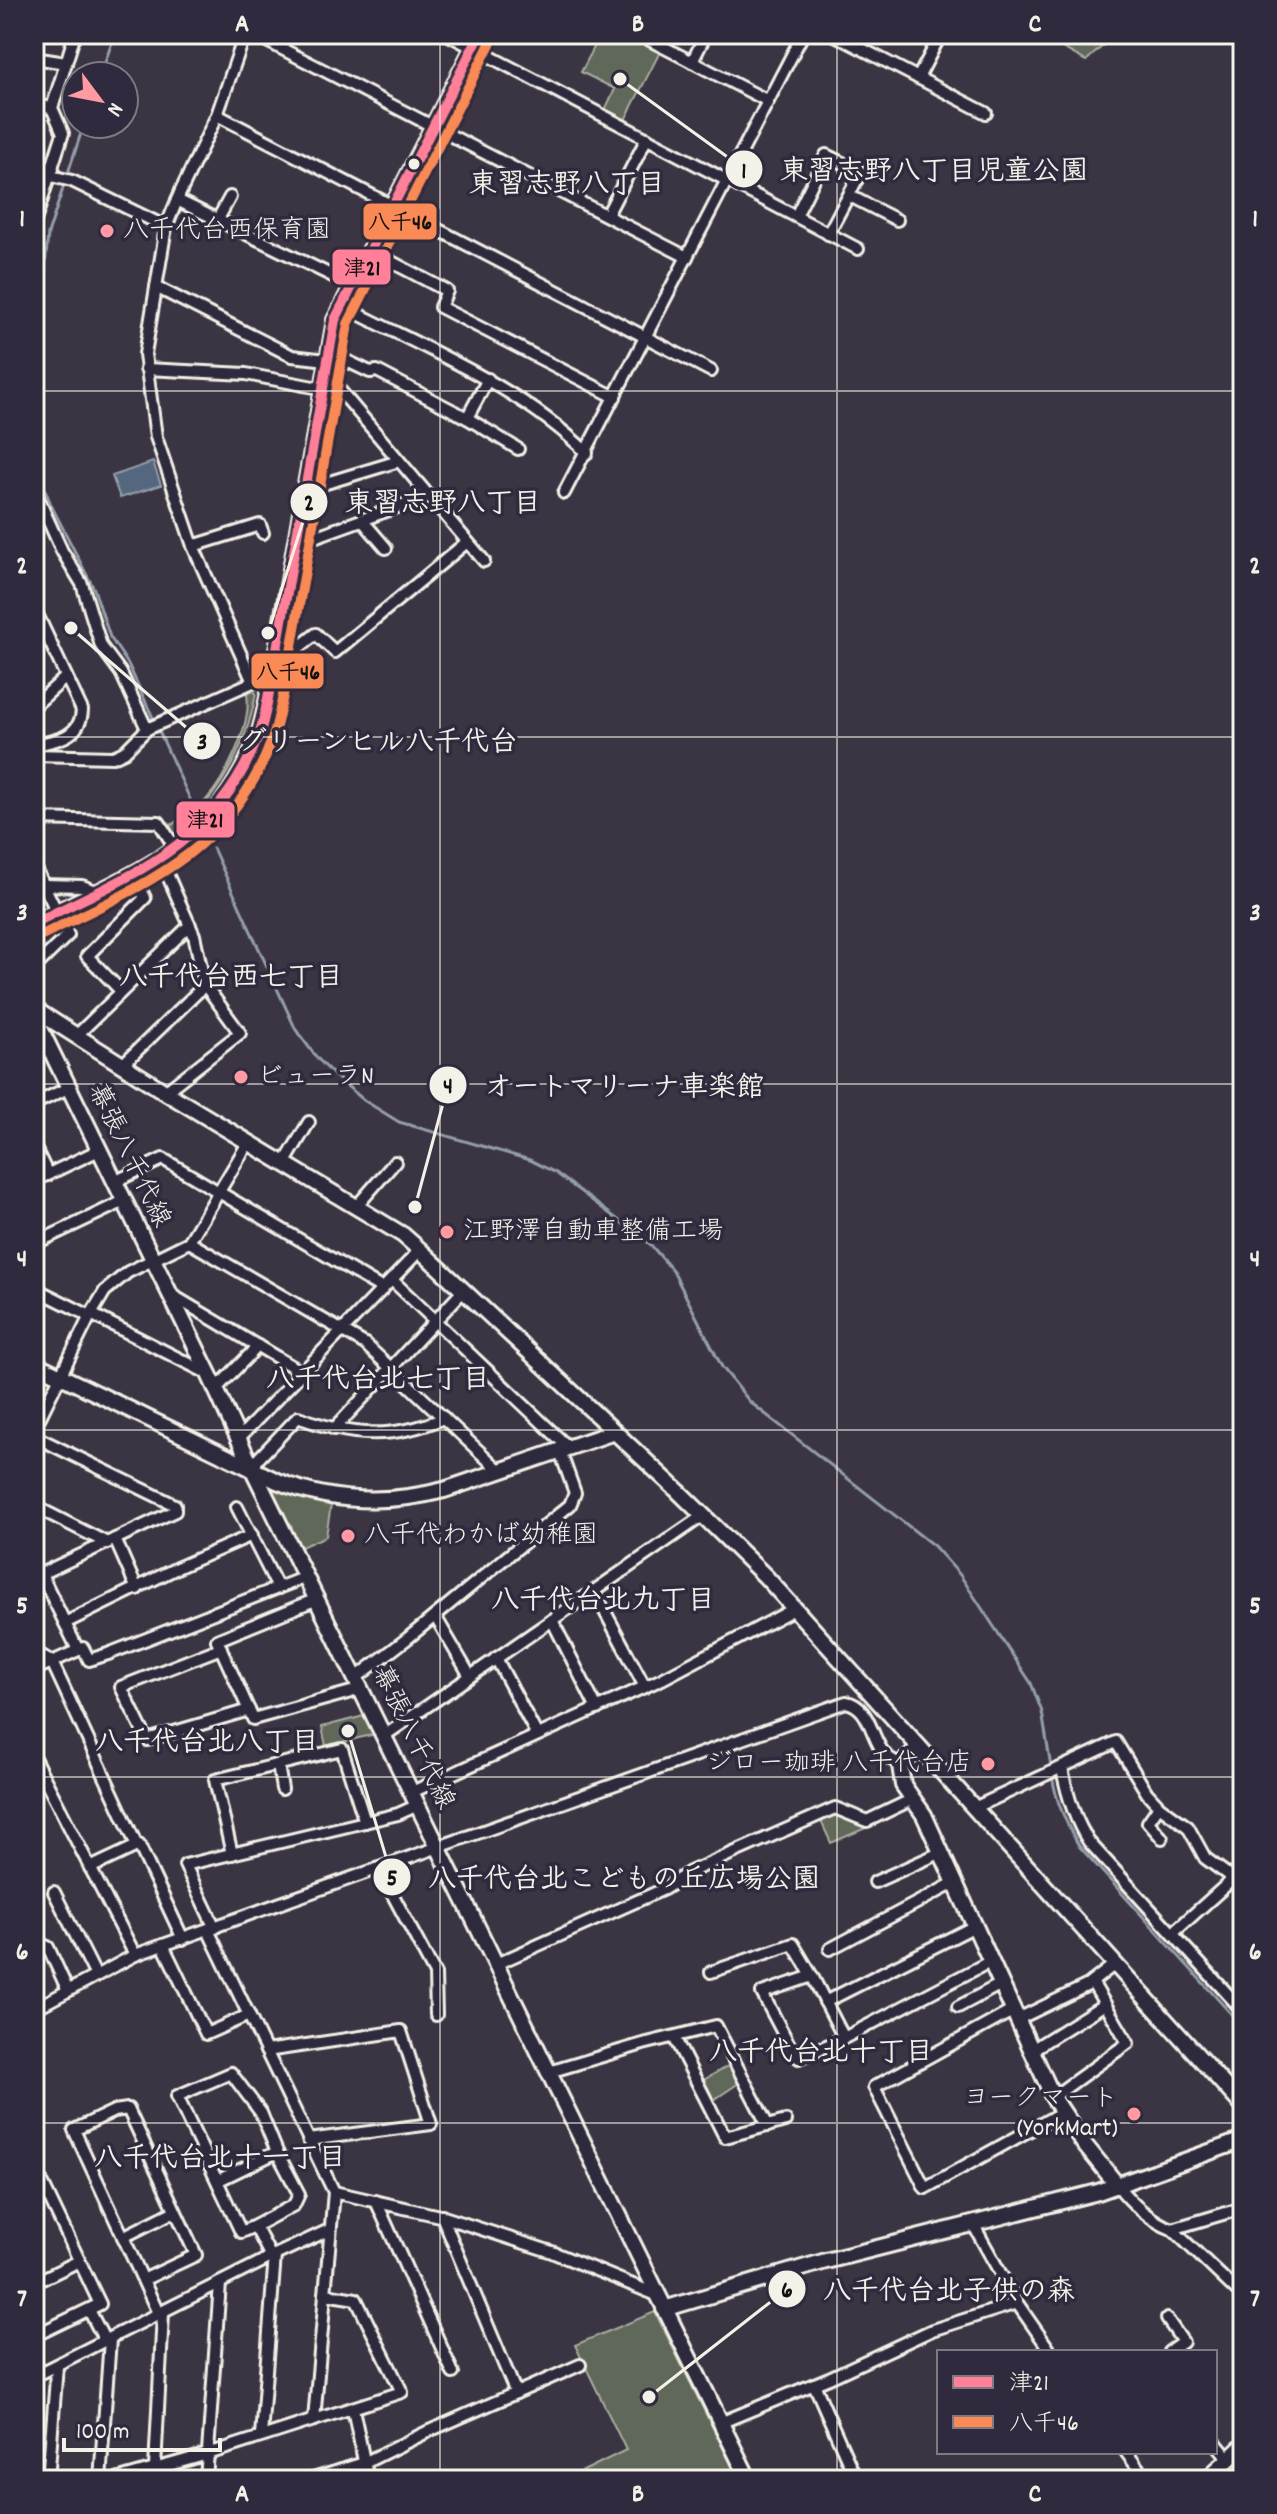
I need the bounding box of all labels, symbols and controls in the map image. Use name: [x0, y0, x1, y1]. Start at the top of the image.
text: A: [235, 7, 249, 44]
text: B: [632, 7, 644, 44]
text: C: [1029, 7, 1042, 44]
north arrow: [60, 60, 140, 140]
text: N: [98, 96, 130, 122]
callout: 東習志野八丁目児童公園: [724, 143, 1104, 195]
text: 東習志野八丁目児童公園: [780, 154, 1088, 194]
unlabelled marker: [406, 156, 422, 172]
text: 1: [741, 156, 747, 190]
district label: 東習志野八丁目: [469, 167, 665, 207]
text: 1: [19, 202, 25, 239]
line badge: 八千46: [362, 202, 438, 241]
text: 1: [1252, 202, 1258, 239]
text: 八千46: [368, 209, 432, 240]
place label: 八千代台西保育園: [123, 213, 331, 250]
marker: 八千代台西保育園: [98, 222, 116, 240]
line badge: 津21: [331, 248, 392, 286]
text: 津21: [344, 255, 380, 286]
callout: 東習志野八丁目: [289, 476, 557, 528]
text: 東習志野八丁目: [345, 486, 541, 526]
text: 2: [304, 488, 314, 522]
text: 2: [16, 549, 28, 586]
text: 2: [1249, 549, 1261, 586]
line badge: 八千46: [250, 652, 325, 690]
text: 八千46: [256, 659, 320, 690]
callout: グリーンヒル八千代台: [182, 715, 534, 767]
text: グリーンヒル八千代台: [239, 725, 517, 765]
text: 3: [197, 727, 207, 761]
line badge: 津21: [175, 800, 236, 839]
text: 津21: [187, 807, 223, 838]
text: 3: [16, 896, 28, 933]
text: 3: [1249, 896, 1261, 933]
district label: 八千代台西七丁目: [119, 960, 343, 1000]
place label: ビューラN: [257, 1059, 374, 1096]
callout: オートマリーナ車楽館: [428, 1059, 780, 1111]
marker: ビューラN: [232, 1068, 250, 1086]
text: オートマリーナ車楽館: [484, 1070, 764, 1110]
text: 4: [443, 1071, 453, 1105]
street label: 幕張八千代線: [77, 1078, 179, 1234]
place label: 江野澤自動車整備工場: [463, 1214, 723, 1251]
marker: 江野澤自動車整備工場: [438, 1223, 456, 1241]
text: 4: [17, 1242, 27, 1279]
text: 4: [1250, 1242, 1260, 1279]
district label: 八千代台北七丁目: [266, 1362, 490, 1402]
place label: 八千代わかば幼稚園: [364, 1518, 598, 1555]
marker: 八千代わかば幼稚園: [339, 1527, 357, 1545]
district label: 八千代台北九丁目: [491, 1583, 715, 1623]
text: 5: [16, 1589, 28, 1626]
text: 5: [1249, 1589, 1261, 1626]
street label: 幕張八千代線: [361, 1660, 463, 1816]
district label: 八千代台北八丁目: [95, 1725, 319, 1765]
place label: ジロー珈琲 八千代台店: [706, 1746, 972, 1783]
marker: ジロー珈琲 八千代台店: [979, 1755, 997, 1773]
callout: 八千代台北こどもの丘広場公園: [372, 1851, 836, 1903]
text: 八千代台北こどもの丘広場公園: [428, 1862, 820, 1902]
text: 5: [386, 1863, 398, 1897]
text: 6: [16, 1935, 28, 1972]
text: 6: [1249, 1935, 1261, 1972]
district label: 八千代台北十丁目: [709, 2035, 933, 2075]
place label: ヨークマート (YorkMart): [964, 2081, 1118, 2148]
marker: ヨークマート (YorkMart): [1125, 2105, 1143, 2123]
district label: 八千代台北十一丁目: [94, 2141, 346, 2181]
callout: 八千代台北子供の森: [767, 2263, 1091, 2315]
text: 八千代台北子供の森: [823, 2274, 1075, 2314]
text: 6: [781, 2275, 793, 2309]
text: 7: [17, 2282, 27, 2319]
text: 7: [1250, 2282, 1260, 2319]
legend: [937, 2350, 1217, 2454]
text: 津21: [1009, 2368, 1049, 2402]
scale bar: [64, 2402, 220, 2452]
text: 八千46: [1009, 2408, 1079, 2442]
text: 100 m: [76, 2416, 129, 2450]
text: A: [235, 2477, 249, 2514]
text: B: [632, 2477, 644, 2514]
text: C: [1029, 2477, 1042, 2514]

